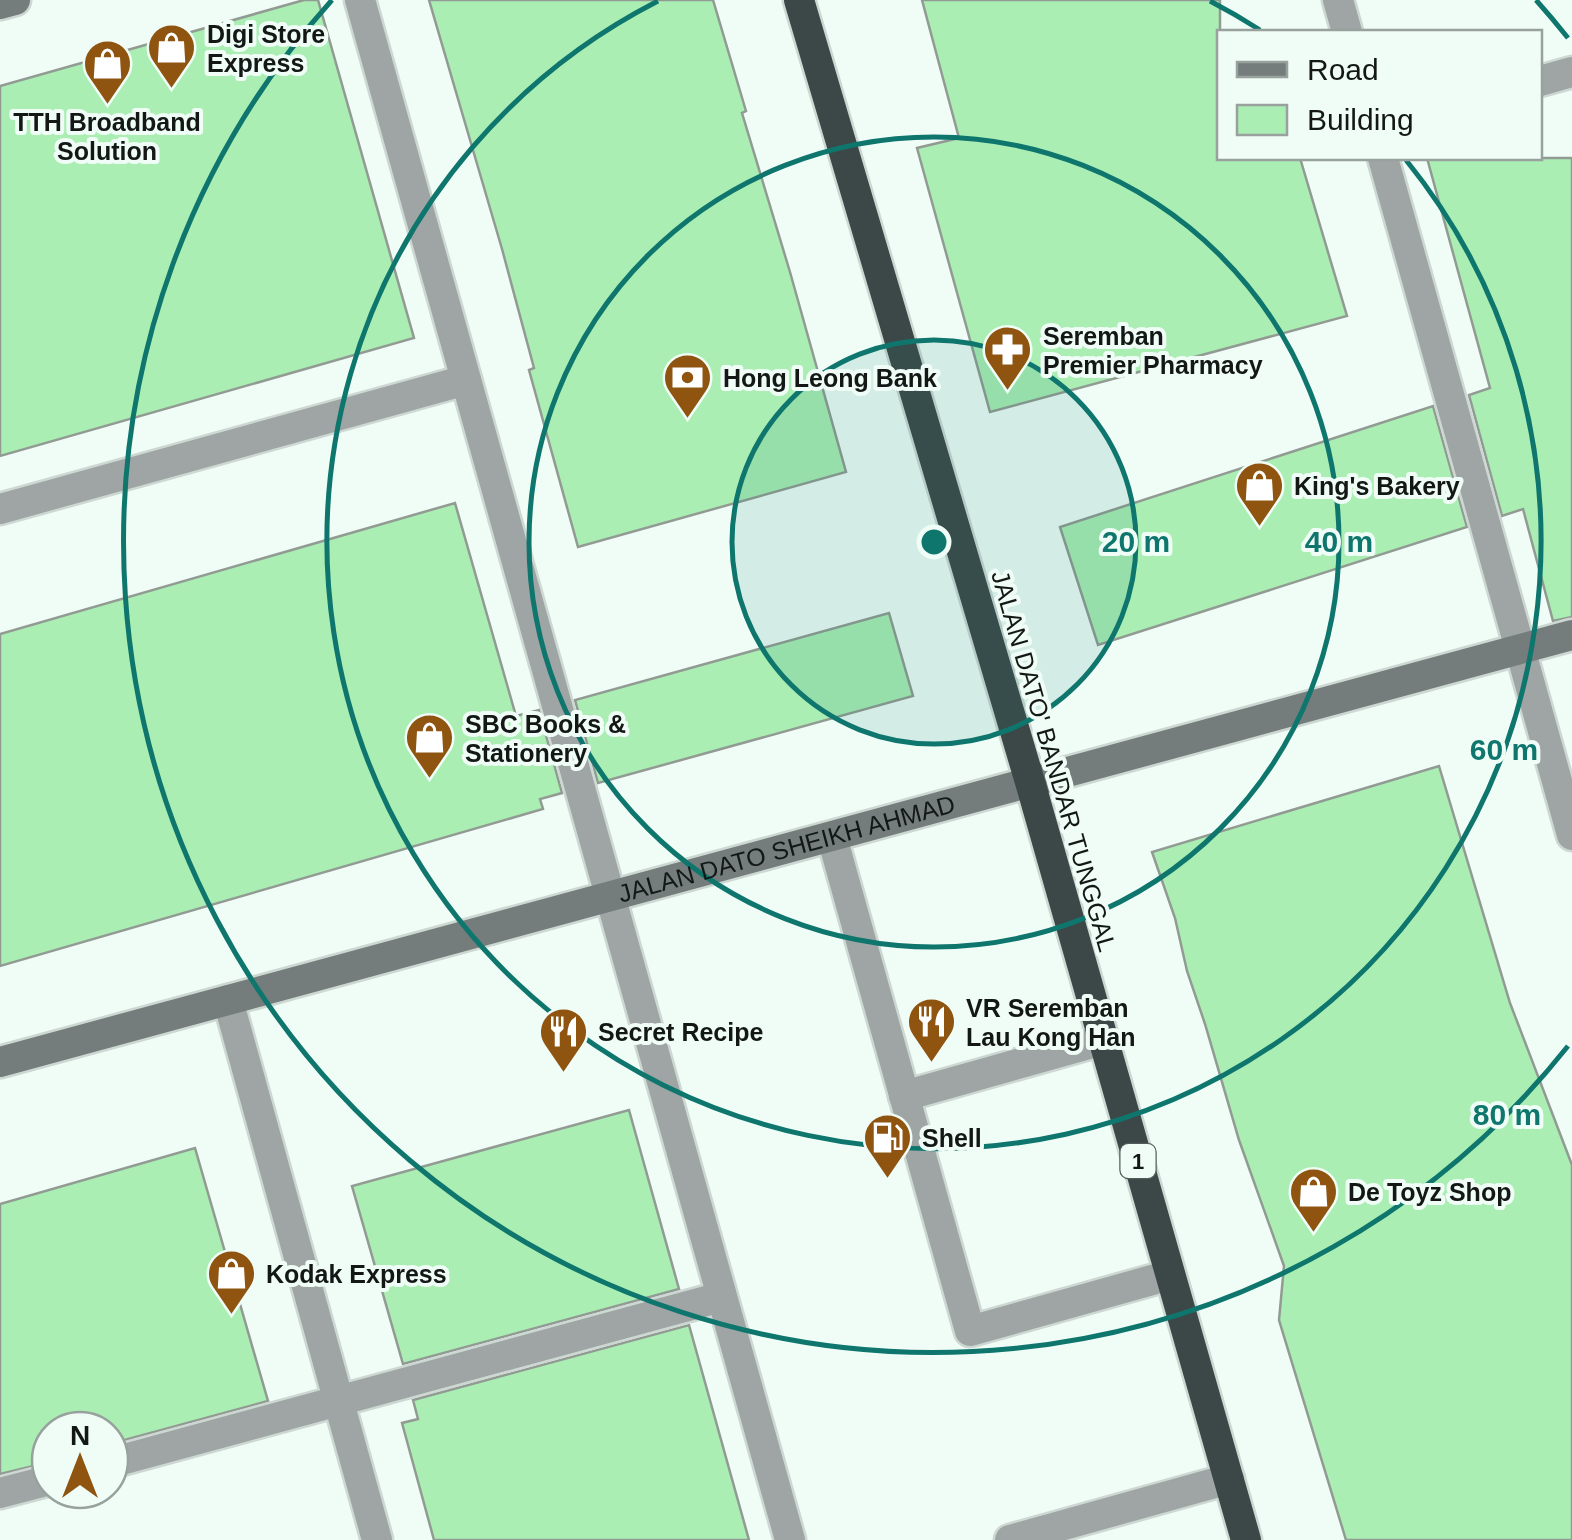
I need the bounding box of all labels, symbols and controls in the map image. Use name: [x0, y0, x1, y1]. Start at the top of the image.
place label: Digi Store Express: [207, 20, 325, 77]
shop icon: Digi Store Express: [146, 22, 198, 90]
legend: [1217, 30, 1542, 160]
shop icon: TTH Broadband Solution: [81, 38, 133, 106]
text: Road: [1307, 53, 1379, 86]
text: Building: [1307, 103, 1414, 136]
place label: TTH Broadband Solution: [13, 108, 201, 165]
place label: Seremban Premier Pharmacy: [1043, 322, 1263, 379]
pharmacy icon: Seremban Premier Pharmacy: [982, 324, 1034, 392]
bank icon: Hong Leong Bank: [662, 352, 714, 420]
place label: Hong Leong Bank: [723, 364, 937, 392]
shop icon: King's Bakery: [1233, 460, 1285, 528]
place label: King's Bakery: [1294, 472, 1460, 500]
centre of rings: [916, 524, 952, 560]
text: 20 m: [1102, 525, 1170, 558]
text: 40 m: [1305, 525, 1373, 558]
street label: JALAN DATO' BANDAR TUNGGAL: [986, 567, 1122, 955]
place label: SBC Books & Stationery: [465, 710, 626, 767]
shop icon: SBC Books & Stationery: [404, 712, 456, 780]
text: 60 m: [1470, 733, 1538, 766]
street label: JALAN DATO SHEIKH AHMAD: [615, 789, 958, 907]
place label: VR Seremban Lau Kong Han: [966, 994, 1135, 1051]
restaurant icon: VR Seremban Lau Kong Han: [905, 996, 957, 1064]
restaurant icon: Secret Recipe: [537, 1006, 589, 1074]
place label: Secret Recipe: [598, 1018, 763, 1046]
text: 80 m: [1473, 1098, 1541, 1131]
fuel station icon: Shell: [861, 1112, 913, 1180]
place label: Shell: [922, 1124, 982, 1152]
road number: 1: [1120, 1144, 1156, 1178]
shop icon: De Toyz Shop: [1287, 1166, 1339, 1234]
place label: De Toyz Shop: [1348, 1178, 1511, 1206]
shop icon: Kodak Express: [205, 1248, 257, 1316]
place label: Kodak Express: [266, 1260, 447, 1288]
north arrow: [30, 1410, 130, 1510]
text: N: [70, 1420, 90, 1451]

